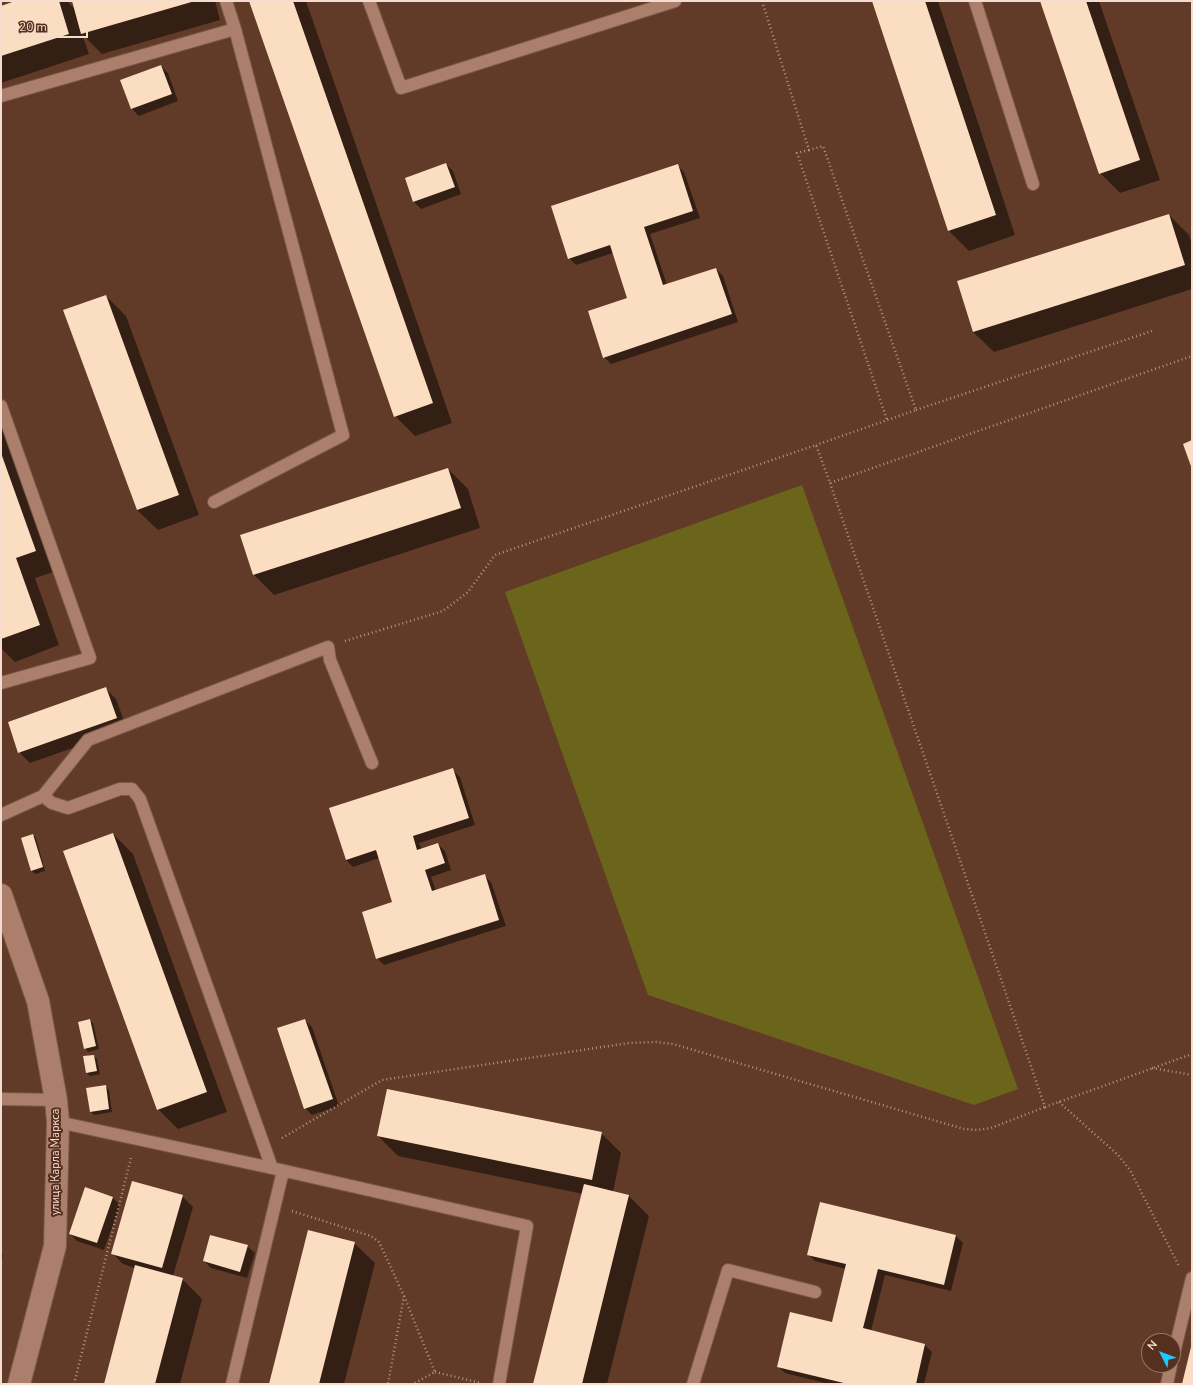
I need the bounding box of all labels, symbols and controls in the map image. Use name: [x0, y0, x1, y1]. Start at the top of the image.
scale bar: [14, 12, 90, 38]
text: 20 m: [19, 19, 47, 35]
street label: улица Карла Маркса: [49, 1109, 63, 1215]
north arrow: [1141, 1333, 1181, 1373]
text: N: [1144, 1337, 1161, 1353]

